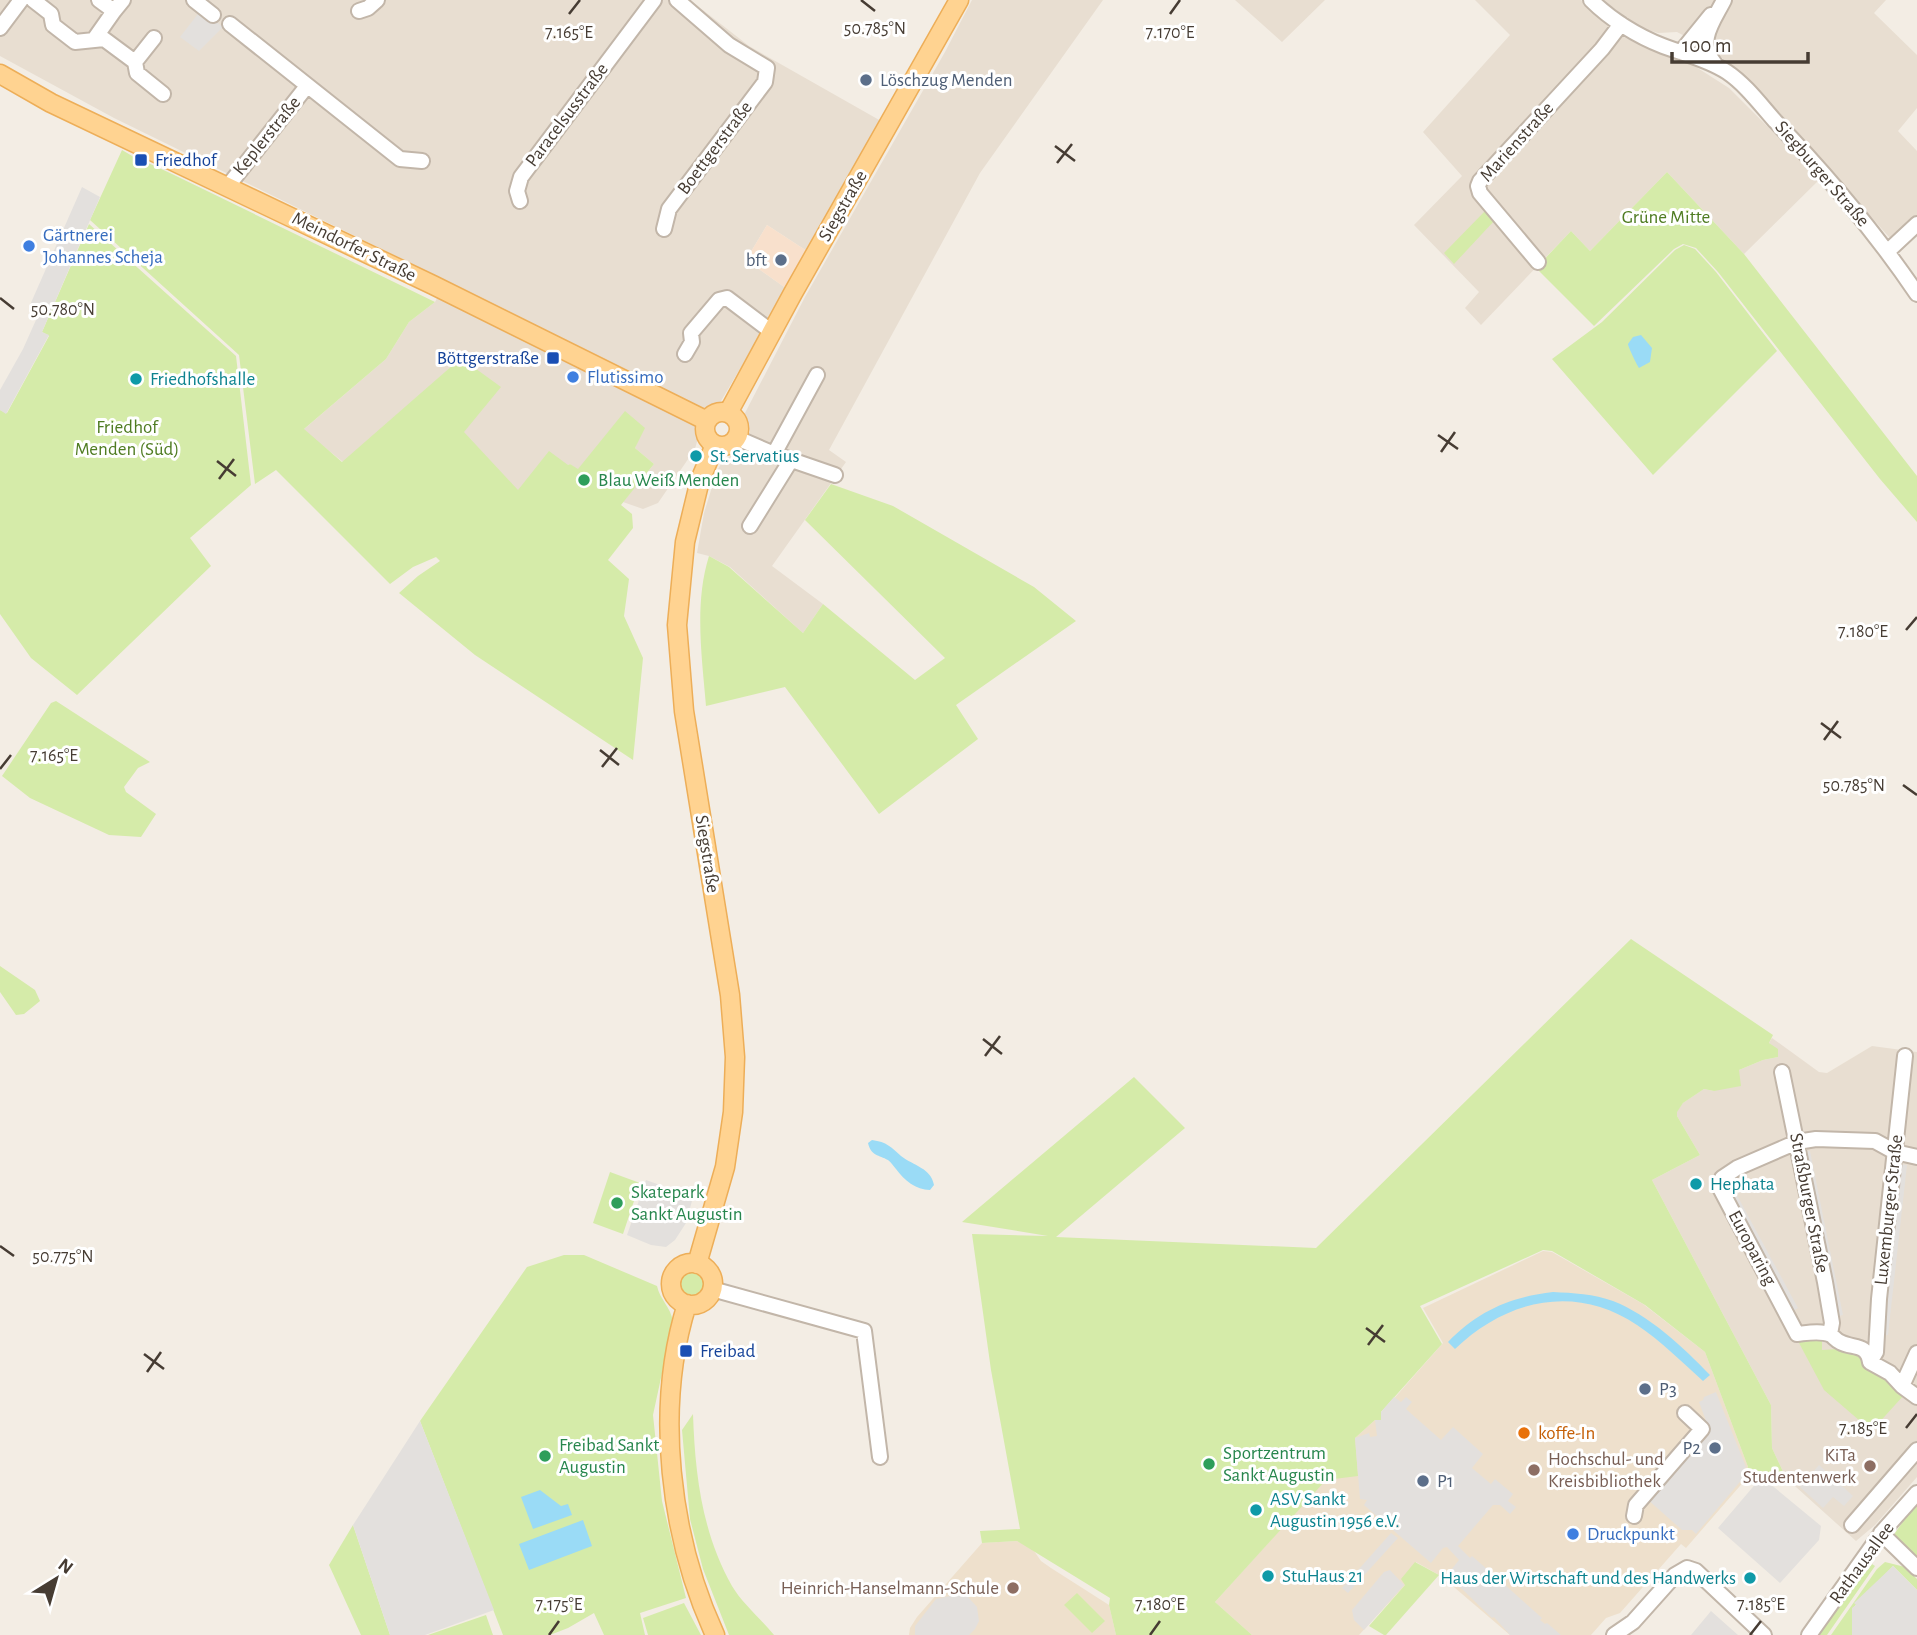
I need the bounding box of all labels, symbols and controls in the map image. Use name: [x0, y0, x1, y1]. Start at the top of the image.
text: 50.785°N: [844, 20, 906, 38]
scale bar: [1672, 21, 1808, 65]
text: 7.165°E: [545, 24, 593, 42]
text: 7.170°E: [1146, 24, 1195, 42]
text: 100 m: [1682, 35, 1732, 56]
street label: Paracelsusstraße: [522, 60, 612, 170]
place label: Löschzug Menden: [880, 71, 1013, 90]
marker: Löschzug Menden: [858, 72, 874, 88]
street label: Keplerstraße: [230, 93, 304, 179]
street label: Boettgerstraße: [674, 98, 756, 198]
street label: Marienstraße: [1477, 99, 1557, 185]
street label: Siegburger Straße: [1771, 118, 1873, 230]
place label: Friedhof: [155, 151, 218, 170]
marker: Friedhof: [133, 152, 149, 168]
street label: Siegstraße: [815, 167, 871, 245]
park label: Grüne Mitte: [1622, 208, 1710, 227]
street label: Meindorfer Straße: [289, 209, 419, 285]
place label: Gärtnerei Johannes Scheja: [43, 226, 163, 267]
marker: Gärtnerei Johannes Scheja: [21, 238, 37, 254]
place label: bft: [746, 251, 767, 270]
marker: bft: [773, 252, 789, 268]
text: 50.780°N: [31, 301, 95, 319]
place label: Böttgerstraße: [437, 349, 539, 368]
marker: Böttgerstraße: [545, 350, 561, 366]
place label: Flutissimo: [587, 368, 663, 387]
marker: Flutissimo: [565, 369, 581, 385]
place label: Friedhofshalle: [150, 370, 255, 389]
marker: Friedhofshalle: [128, 371, 144, 387]
park label: Friedhof Menden (Süd): [75, 418, 179, 459]
place label: St. Servatius: [710, 447, 800, 466]
marker: St. Servatius: [688, 448, 704, 464]
place label: Blau Weiß Menden: [598, 471, 739, 490]
marker: Blau Weiß Menden: [576, 472, 592, 488]
text: 7.180°E: [1838, 623, 1888, 641]
text: 7.165°E: [30, 747, 78, 765]
text: 50.785°N: [1823, 777, 1885, 795]
street label: Siegstraße: [691, 814, 723, 894]
street label: Straßburger Straße: [1786, 1131, 1832, 1275]
street label: Luxemburger Straße: [1872, 1134, 1906, 1286]
place label: Hephata: [1710, 1175, 1775, 1194]
marker: Hephata: [1688, 1176, 1704, 1192]
place label: Skatepark Sankt Augustin: [631, 1183, 743, 1224]
marker: Skatepark Sankt Augustin: [609, 1195, 625, 1211]
street label: Europaring: [1724, 1207, 1780, 1289]
text: 50.775°N: [32, 1248, 94, 1266]
place label: Freibad: [700, 1342, 756, 1361]
marker: Freibad: [678, 1343, 694, 1359]
place label: P3: [1659, 1380, 1677, 1399]
marker: P3: [1637, 1381, 1653, 1397]
text: 7.185°E: [1839, 1420, 1887, 1438]
place label: koffe-In: [1538, 1424, 1595, 1443]
marker: koffe-In: [1516, 1425, 1532, 1441]
place label: Freibad Sankt Augustin: [559, 1436, 659, 1477]
place label: P2: [1682, 1439, 1701, 1458]
marker: P2: [1707, 1440, 1723, 1456]
place label: Sportzentrum Sankt Augustin: [1223, 1444, 1335, 1485]
place label: KiTa Studentenwerk: [1743, 1446, 1856, 1487]
marker: Freibad Sankt Augustin: [537, 1448, 553, 1464]
place label: Hochschul- und Kreisbibliothek: [1548, 1450, 1664, 1491]
marker: Sportzentrum Sankt Augustin: [1201, 1456, 1217, 1472]
marker: KiTa Studentenwerk: [1862, 1458, 1878, 1474]
marker: Hochschul- und Kreisbibliothek: [1526, 1462, 1542, 1478]
place label: P1: [1437, 1472, 1453, 1491]
marker: P1: [1415, 1473, 1431, 1489]
place label: ASV Sankt Augustin 1956 e.V.: [1270, 1490, 1400, 1531]
marker: ASV Sankt Augustin 1956 e.V.: [1248, 1502, 1264, 1518]
street label: Rathausallee: [1826, 1519, 1898, 1607]
place label: Druckpunkt: [1587, 1525, 1675, 1544]
marker: Druckpunkt: [1565, 1526, 1581, 1542]
north arrow: [21, 1544, 91, 1614]
text: N: [54, 1555, 76, 1578]
place label: StuHaus 21: [1282, 1567, 1363, 1586]
marker: StuHaus 21: [1260, 1568, 1276, 1584]
place label: Haus der Wirtschaft und des Handwerks: [1440, 1569, 1736, 1588]
marker: Haus der Wirtschaft und des Handwerks: [1742, 1570, 1758, 1586]
place label: Heinrich-Hanselmann-Schule: [781, 1579, 999, 1598]
marker: Heinrich-Hanselmann-Schule: [1005, 1580, 1021, 1596]
text: 7.175°E: [536, 1596, 583, 1614]
text: 7.180°E: [1135, 1596, 1185, 1614]
text: 7.185°E: [1737, 1596, 1785, 1614]

